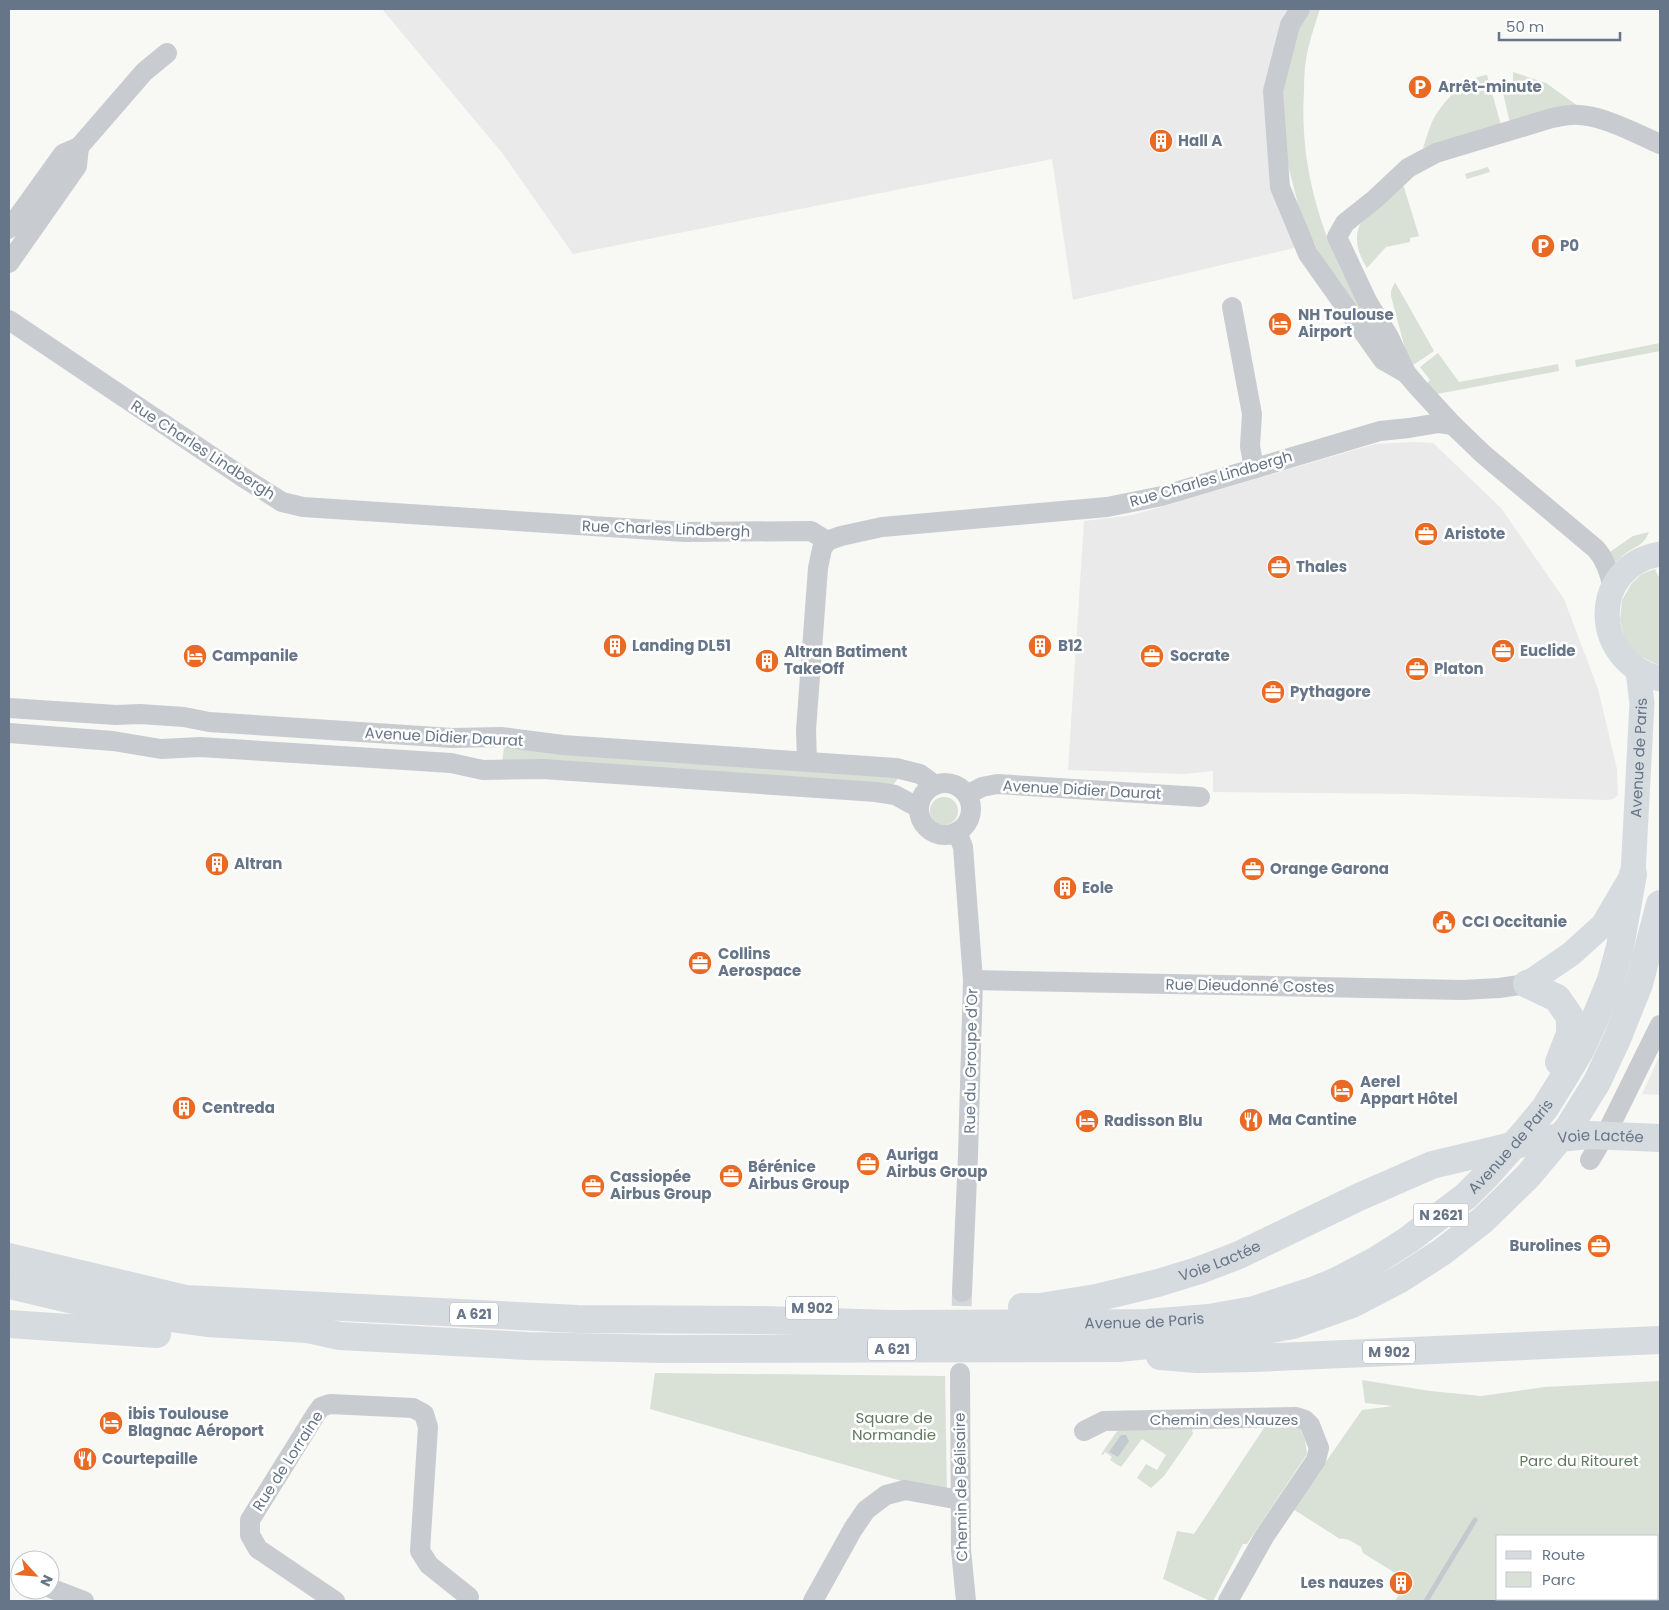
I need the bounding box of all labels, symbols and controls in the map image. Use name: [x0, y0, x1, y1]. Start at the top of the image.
scale bar: [1499, 10, 1620, 42]
text: 50 m: [1506, 16, 1544, 37]
parking icon: Arrêt-minute: [1407, 74, 1433, 100]
place label: Arrêt-minute: [1438, 76, 1542, 97]
building icon: Hall A: [1148, 128, 1174, 154]
place label: Hall A: [1178, 130, 1222, 151]
parking icon: P0: [1530, 233, 1556, 259]
place label: P0: [1560, 235, 1579, 256]
place label: NH Toulouse Airport: [1298, 304, 1394, 342]
hotel icon: NH Toulouse Airport: [1267, 311, 1293, 337]
street label: Rue Charles Lindbergh: [127, 395, 280, 504]
street label: Rue Charles Lindbergh: [1127, 445, 1295, 512]
street label: Rue Charles Lindbergh: [581, 515, 751, 542]
office icon: Aristote: [1413, 521, 1439, 547]
place label: Aristote: [1444, 523, 1505, 544]
office icon: Thales: [1266, 554, 1292, 580]
place label: Thales: [1296, 556, 1347, 577]
building icon: Landing DL51: [602, 633, 628, 659]
building icon: B12: [1027, 633, 1053, 659]
place label: Landing DL51: [632, 635, 731, 656]
place label: B12: [1058, 635, 1083, 656]
office icon: Euclide: [1490, 638, 1516, 664]
place label: Euclide: [1520, 640, 1576, 661]
place label: Altran Batiment TakeOff: [784, 641, 907, 679]
hotel icon: Campanile: [182, 643, 208, 669]
office icon: Socrate: [1139, 643, 1165, 669]
place label: Campanile: [212, 645, 298, 666]
place label: Socrate: [1170, 645, 1230, 666]
building icon: Altran Batiment TakeOff: [754, 648, 780, 674]
office icon: Platon: [1404, 656, 1430, 682]
place label: Platon: [1434, 658, 1484, 679]
office icon: Pythagore: [1260, 679, 1286, 705]
place label: Pythagore: [1290, 681, 1371, 702]
street label: Avenue de Paris: [1625, 697, 1652, 818]
street label: Avenue Didier Daurat: [364, 722, 524, 751]
street label: Avenue Didier Daurat: [1002, 775, 1162, 804]
building icon: Altran: [204, 851, 230, 877]
place label: Altran: [234, 853, 282, 874]
office icon: Orange Garona: [1240, 856, 1266, 882]
place label: Orange Garona: [1270, 858, 1389, 879]
building icon: Eole: [1052, 875, 1078, 901]
place label: Eole: [1082, 877, 1113, 898]
public building icon: CCI Occitanie: [1431, 909, 1457, 935]
place label: CCI Occitanie: [1462, 911, 1567, 932]
place label: Collins Aerospace: [718, 943, 801, 981]
office icon: Collins Aerospace: [687, 950, 713, 976]
street label: Rue Dieudonné Costes: [1165, 974, 1335, 997]
street label: Rue du Groupe d'Or: [959, 988, 982, 1134]
place label: Aerel Appart Hôtel: [1360, 1071, 1458, 1109]
hotel icon: Aerel Appart Hôtel: [1329, 1078, 1355, 1104]
building icon: Centreda: [171, 1095, 197, 1121]
street label: Avenue de Paris: [1463, 1095, 1558, 1198]
place label: Centreda: [202, 1097, 275, 1118]
restaurant icon: Ma Cantine: [1238, 1107, 1264, 1133]
hotel icon: Radisson Blu: [1074, 1108, 1100, 1134]
place label: Ma Cantine: [1268, 1109, 1357, 1130]
place label: Radisson Blu: [1104, 1110, 1203, 1131]
street label: Voie Lactée: [1556, 1124, 1644, 1148]
place label: Auriga Airbus Group: [886, 1144, 987, 1182]
office icon: Auriga Airbus Group: [855, 1151, 881, 1177]
place label: Bérénice Airbus Group: [748, 1156, 849, 1194]
office icon: Bérénice Airbus Group: [718, 1163, 744, 1189]
place label: Cassiopée Airbus Group: [610, 1166, 711, 1204]
office icon: Cassiopée Airbus Group: [580, 1173, 606, 1199]
road number: N 2621: [1414, 1204, 1468, 1226]
office icon: Burolines: [1586, 1233, 1612, 1259]
street label: Voie Lactée: [1176, 1235, 1264, 1286]
place label: Burolines: [1509, 1235, 1582, 1256]
road number: M 902: [786, 1296, 838, 1320]
road number: A 621: [450, 1302, 498, 1326]
street label: Avenue de Paris: [1085, 1307, 1205, 1333]
road number: A 621: [868, 1338, 916, 1360]
road number: M 902: [1363, 1340, 1415, 1364]
place label: ibis Toulouse Blagnac Aéroport: [128, 1403, 264, 1441]
street label: Rue de Lorraine: [247, 1407, 328, 1515]
park label: Square de Normandie: [852, 1407, 936, 1445]
street label: Chemin des Nauzes: [1150, 1409, 1299, 1430]
hotel icon: ibis Toulouse Blagnac Aéroport: [98, 1410, 124, 1436]
street label: Chemin de Bélisaire: [949, 1412, 972, 1562]
restaurant icon: Courtepaille: [72, 1446, 98, 1472]
place label: Courtepaille: [102, 1448, 198, 1469]
park label: Parc du Ritouret: [1519, 1450, 1639, 1471]
legend: [1496, 1535, 1659, 1600]
text: Route: [1542, 1544, 1585, 1565]
north arrow: [10, 1550, 60, 1600]
text: Parc: [1542, 1569, 1576, 1590]
building icon: Les nauzes: [1388, 1570, 1414, 1596]
text: N: [35, 1572, 58, 1590]
place label: Les nauzes: [1301, 1572, 1384, 1593]

